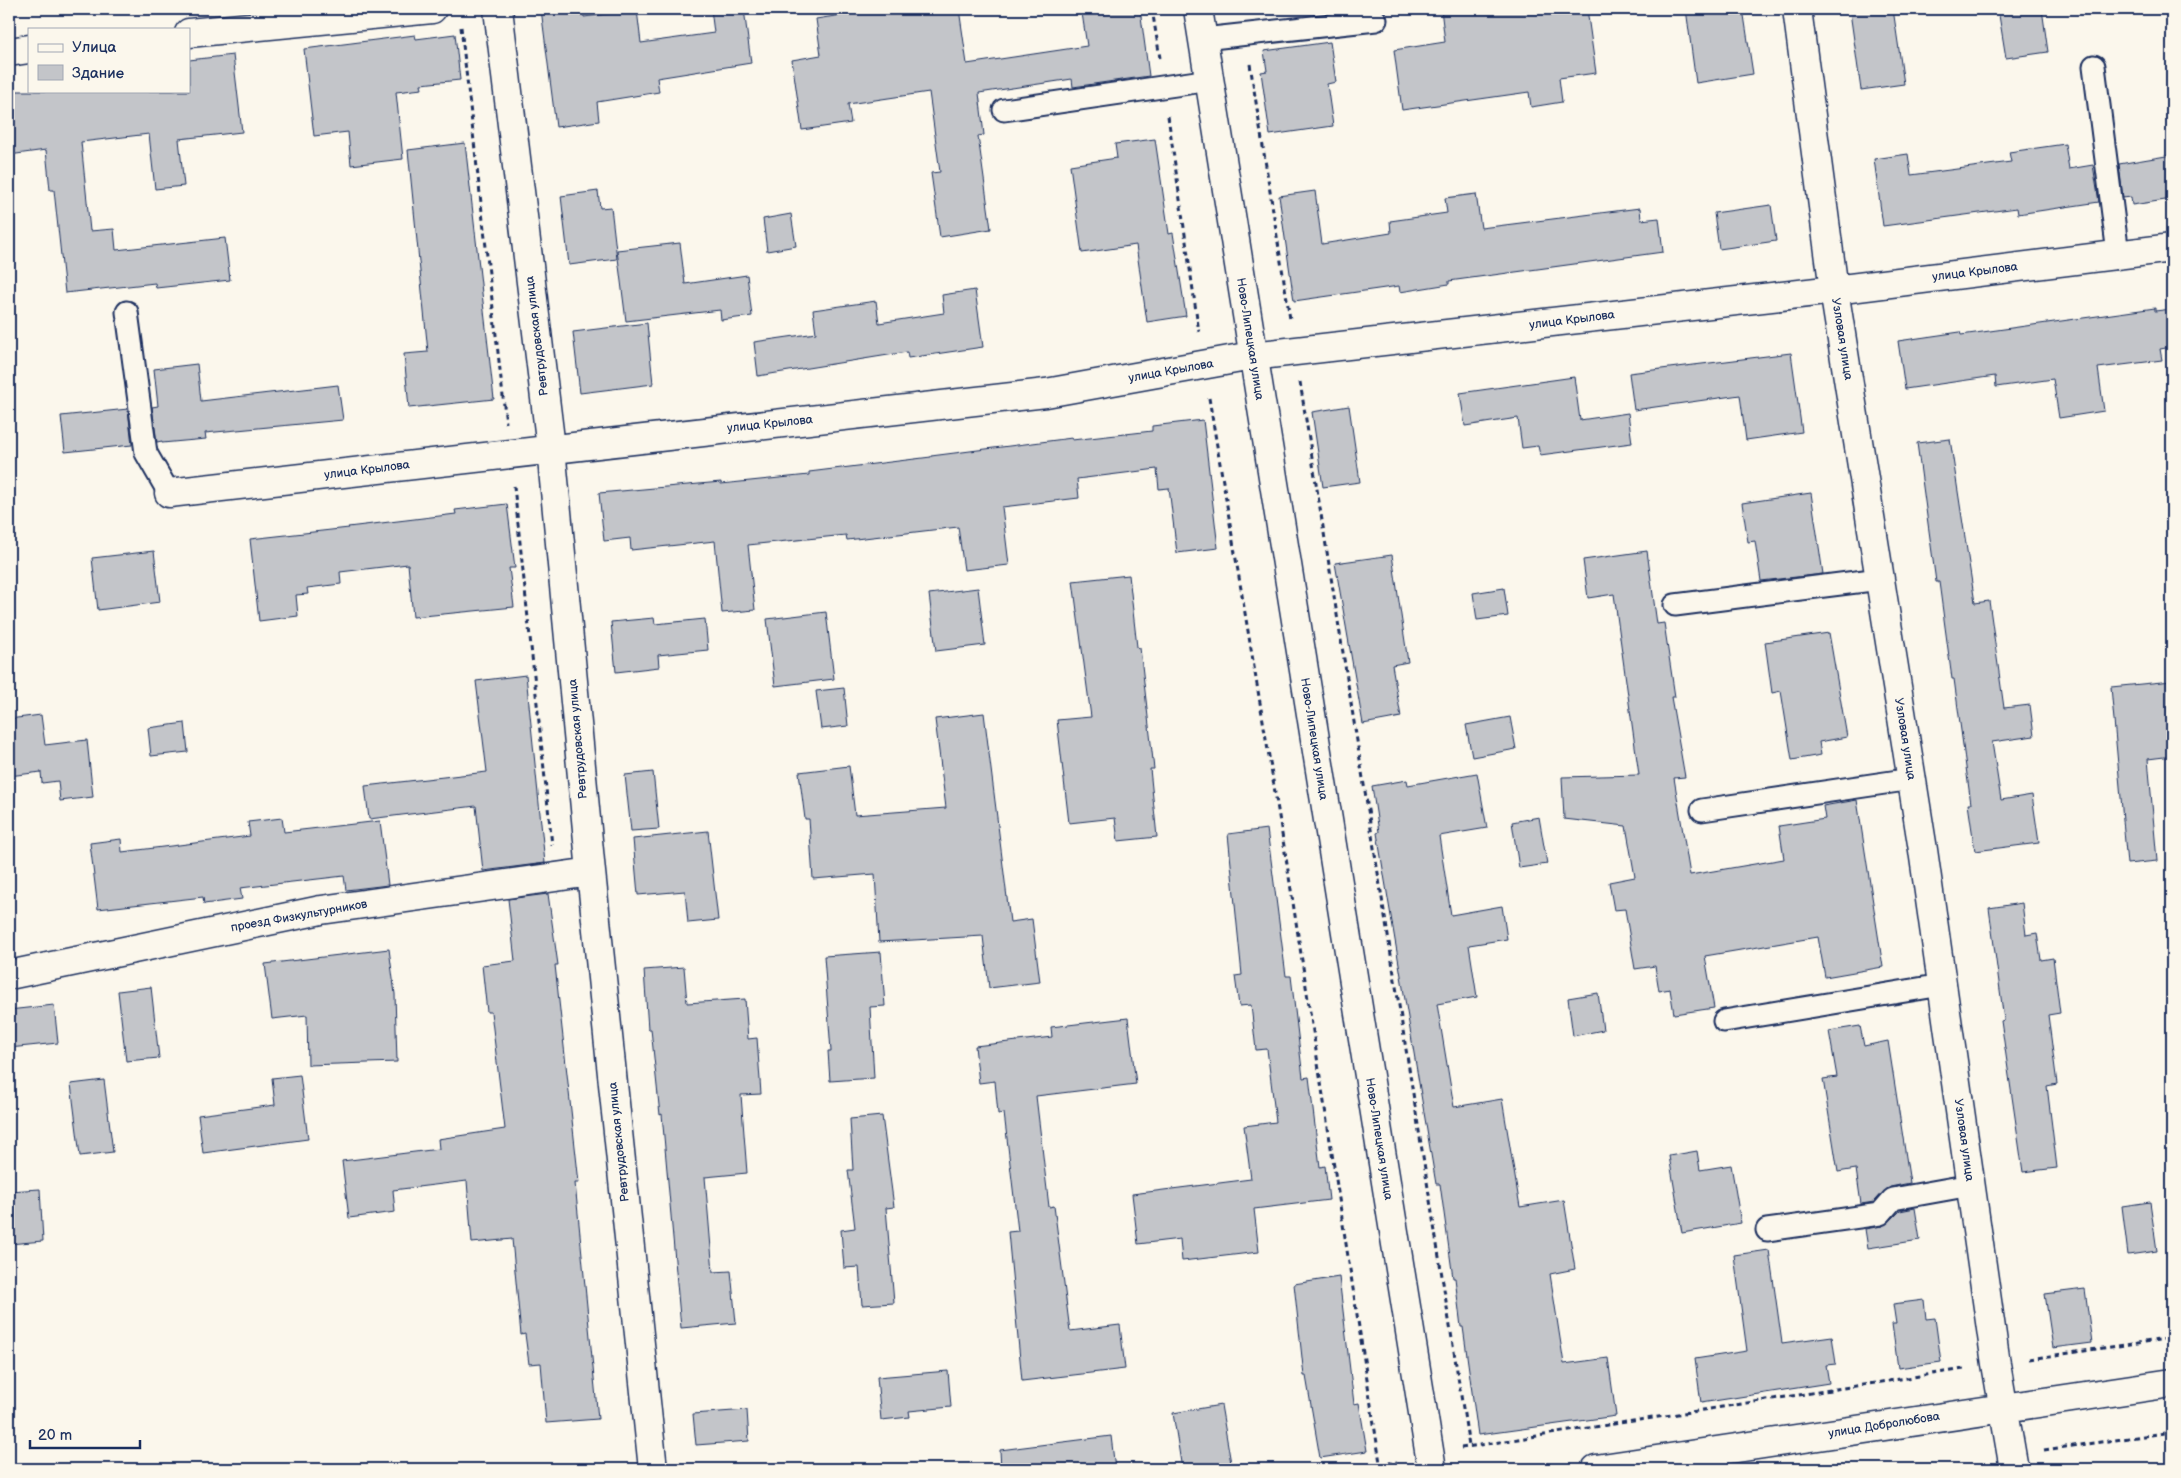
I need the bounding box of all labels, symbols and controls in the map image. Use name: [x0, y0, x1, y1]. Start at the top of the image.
legend: [28, 28, 190, 92]
text: Улица: [72, 38, 117, 57]
text: Здание: [72, 64, 124, 83]
street label: улица Крылова: [1931, 259, 2019, 285]
street label: Ревтрудовская улица: [522, 275, 552, 397]
street label: Ново-Липецкая улица: [1233, 277, 1267, 401]
street label: Узловая улица: [1828, 297, 1856, 381]
street label: улица Крылова: [1528, 307, 1616, 333]
street label: улица Крылова: [1127, 356, 1215, 386]
street label: улица Крылова: [726, 412, 814, 436]
street label: улица Крылова: [323, 457, 411, 483]
street label: Ново-Липецкая улица: [1297, 677, 1331, 801]
street label: Ревтрудовская улица: [565, 678, 591, 800]
street label: Узловая улица: [1891, 697, 1919, 781]
street label: проезд Физкультурников: [230, 896, 369, 935]
street label: Ново-Липецкая улица: [1362, 1077, 1396, 1201]
street label: Ревтрудовская улица: [605, 1081, 633, 1203]
street label: Узловая улица: [1951, 1098, 1977, 1182]
street label: улица Добролюбова: [1827, 1409, 1941, 1441]
scale bar: [30, 1418, 140, 1450]
text: 20 m: [38, 1426, 72, 1445]

